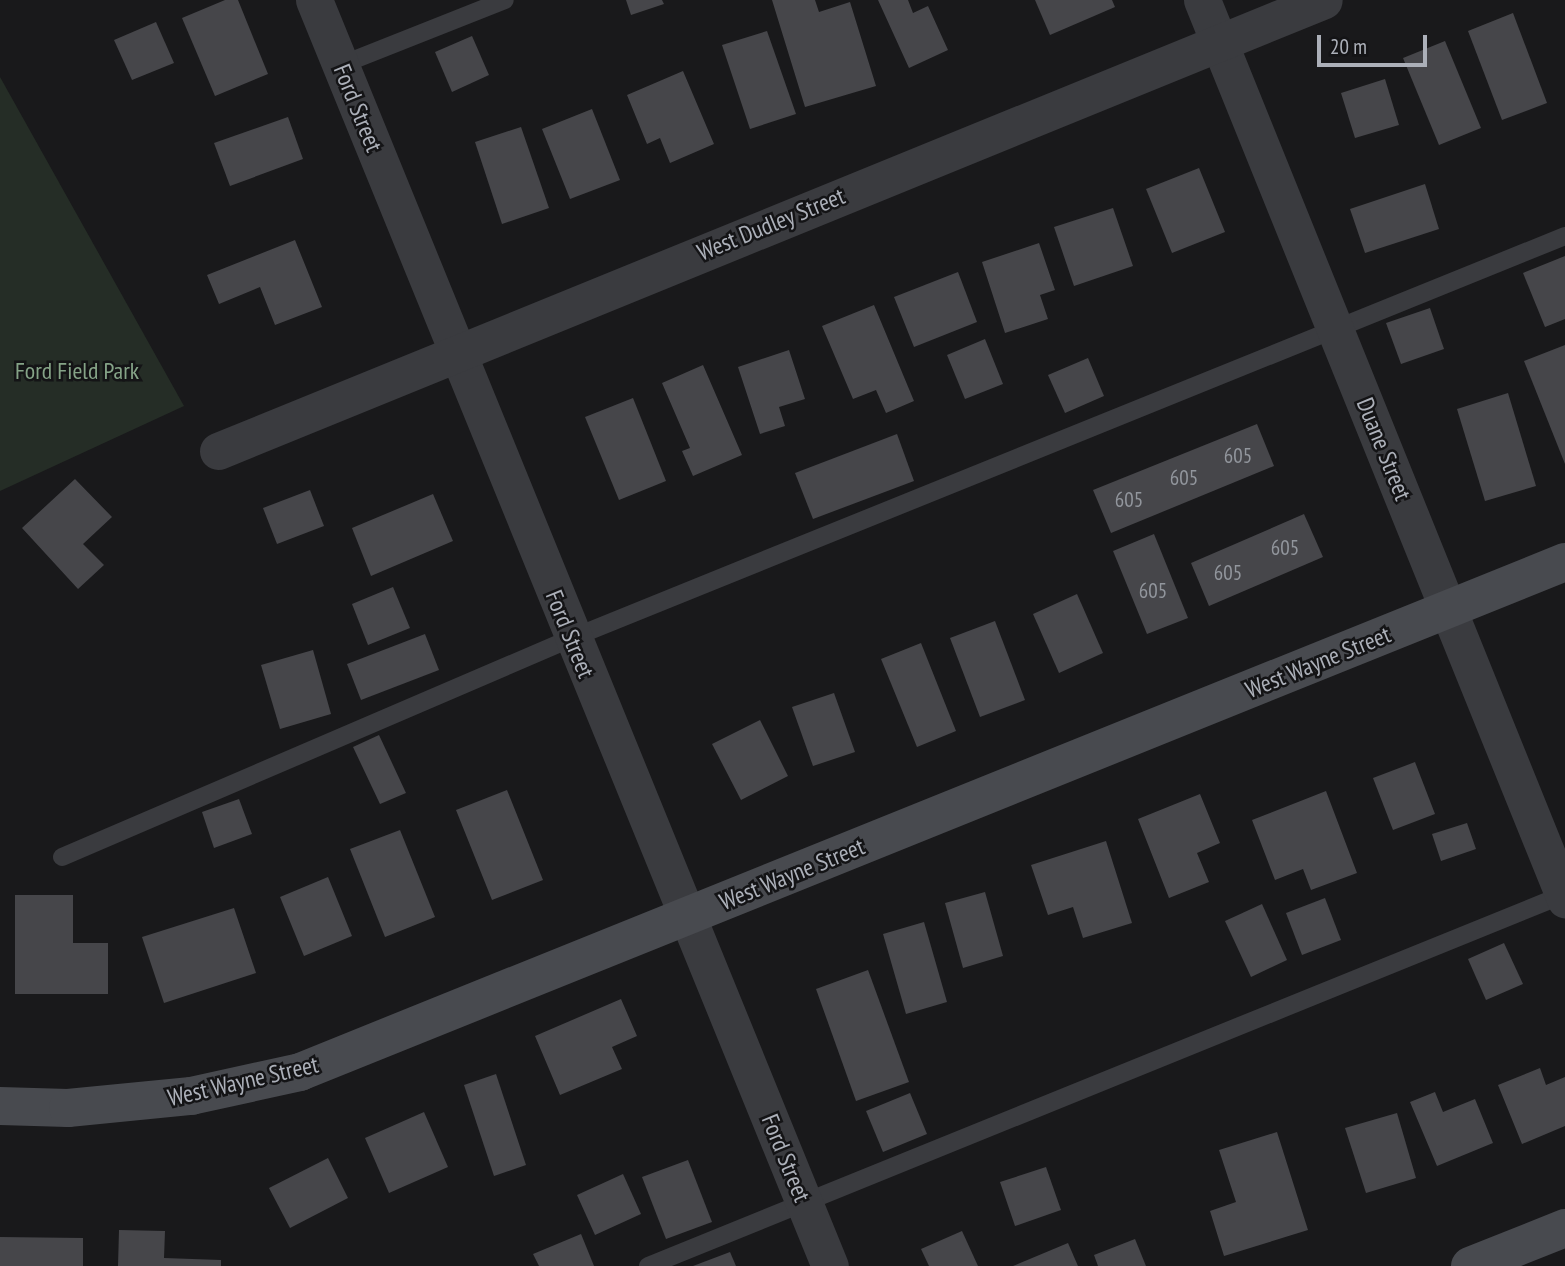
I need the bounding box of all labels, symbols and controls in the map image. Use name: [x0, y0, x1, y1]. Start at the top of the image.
scale bar: [1320, 21, 1430, 65]
text: 20 m: [1330, 33, 1367, 60]
street label: Ford Street: [327, 60, 389, 156]
street label: West Dudley Street: [693, 181, 849, 267]
park label: Ford Field Park: [15, 357, 139, 385]
street label: Duane Street: [1350, 394, 1418, 504]
house number: 605: [1224, 443, 1252, 469]
house number: 605: [1170, 465, 1198, 491]
house number: 605: [1115, 487, 1143, 513]
house number: 605: [1271, 535, 1299, 561]
house number: 605: [1214, 560, 1242, 586]
house number: 605: [1139, 578, 1167, 604]
street label: Ford Street: [539, 586, 601, 682]
street label: West Wayne Street: [1241, 620, 1395, 704]
street label: West Wayne Street: [715, 832, 869, 916]
street label: West Wayne Street: [165, 1050, 321, 1112]
street label: Ford Street: [755, 1110, 817, 1206]

